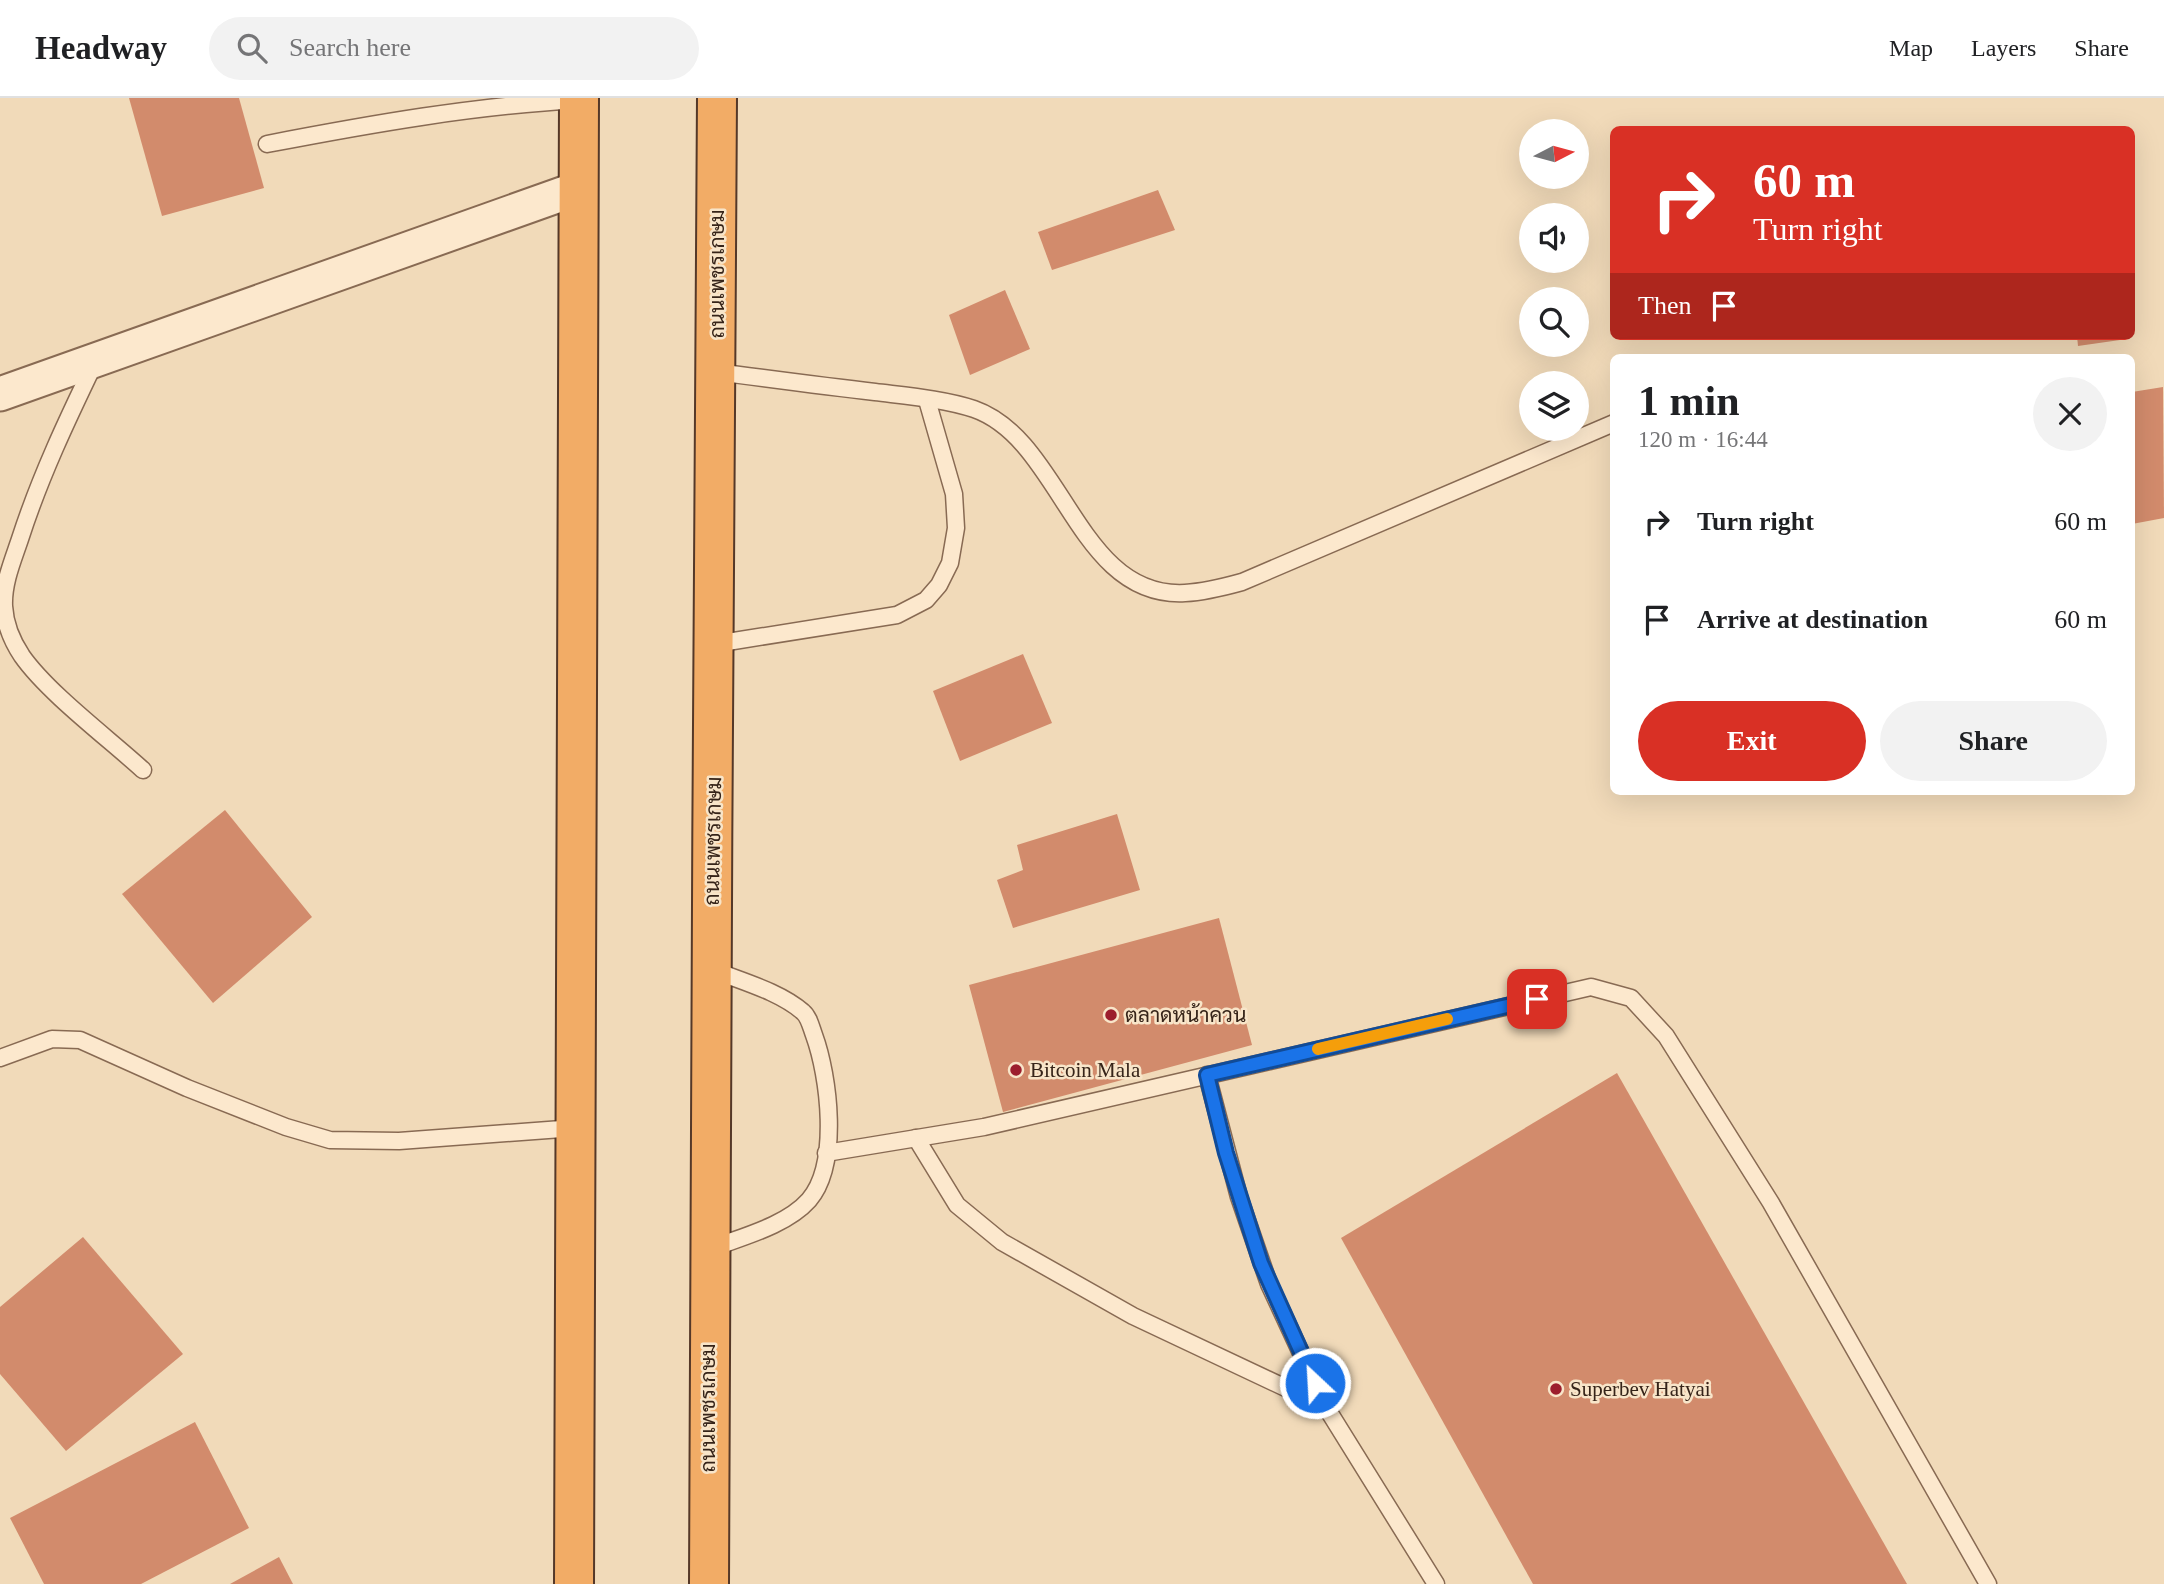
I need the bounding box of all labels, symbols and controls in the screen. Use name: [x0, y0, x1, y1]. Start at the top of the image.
search box: [209, 17, 699, 80]
icon: search: [233, 29, 271, 67]
text: Headway: [35, 30, 167, 66]
text: Search here: [289, 33, 411, 62]
text: Map: [1889, 35, 1933, 61]
text: Layers: [1971, 35, 2036, 61]
text: Share: [2074, 35, 2129, 61]
north arrow: [1519, 119, 1589, 189]
map controls: [1519, 119, 1589, 441]
text: 60 m: [1753, 153, 1855, 208]
icon: right: [1638, 154, 1729, 245]
button: sound: [1519, 203, 1589, 273]
street label: ถนนเพชรเกษม: [705, 209, 729, 339]
text: Turn right: [1753, 211, 1883, 247]
button: search: [1519, 287, 1589, 357]
icon: arrive: [1705, 287, 1743, 325]
text: Then: [1638, 291, 1691, 320]
button: layers: [1519, 371, 1589, 441]
button: close: [2033, 377, 2107, 451]
text: 1 min: [1638, 378, 1740, 424]
text: 120 m · 16:44: [1638, 427, 1768, 452]
icon: right: [1638, 503, 1676, 541]
text: Turn right: [1697, 507, 1814, 536]
text: 60 m: [2054, 507, 2107, 536]
icon: arrive: [1638, 601, 1676, 639]
text: Arrive at destination: [1697, 605, 1928, 634]
text: 60 m: [2054, 605, 2107, 634]
button: Exit: [1638, 701, 1866, 781]
button: Share: [1880, 701, 2107, 781]
street label: ถนนเพชรเกษม: [700, 776, 726, 906]
pin: [1507, 969, 1567, 1029]
icon: arrive: [1518, 980, 1556, 1018]
place label: ตลาดหน้าควน: [1125, 1003, 1246, 1027]
marker: ตลาดหน้าควน: [1103, 1007, 1119, 1023]
place label: Bitcoin Mala: [1030, 1058, 1141, 1082]
marker: Bitcoin Mala: [1008, 1062, 1024, 1078]
street label: ถนนเพชรเกษม: [696, 1343, 720, 1473]
position arrow: [1278, 1346, 1352, 1420]
place label: Superbev Hatyai: [1570, 1377, 1711, 1401]
marker: Superbev Hatyai: [1548, 1381, 1564, 1397]

